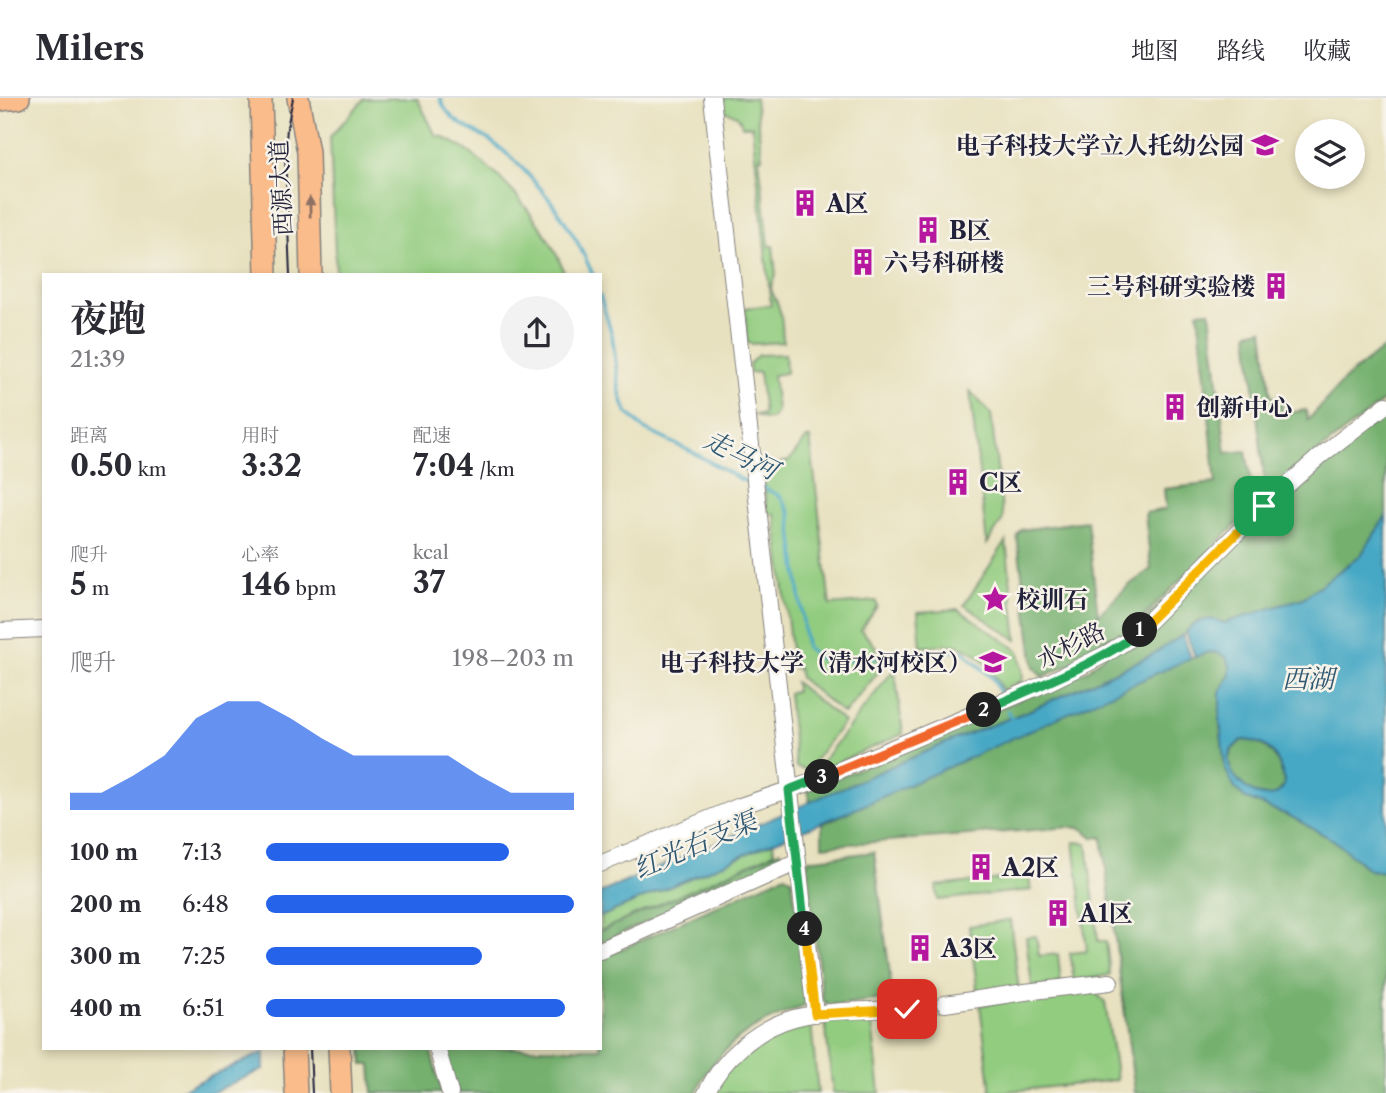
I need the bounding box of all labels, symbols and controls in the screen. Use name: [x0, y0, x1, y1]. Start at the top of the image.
text: Milers: [35, 28, 145, 69]
text: 地图: [1131, 36, 1179, 65]
text: 路线: [1217, 36, 1265, 65]
text: 收藏: [1303, 36, 1351, 65]
map controls: [1295, 119, 1365, 189]
button: layers: [1295, 119, 1365, 189]
school or university icon: 电子科技大学立人托幼公园: [1250, 130, 1280, 160]
place label: 电子科技大学立人托幼公园: [956, 131, 1244, 160]
street label: 西源大道: [264, 139, 298, 237]
building icon: A区: [790, 188, 820, 218]
place label: A区: [825, 189, 869, 218]
one-way arrow: [304, 195, 315, 217]
building icon: B区: [913, 215, 943, 245]
place label: B区: [949, 216, 991, 245]
building icon: 六号科研楼: [848, 247, 878, 277]
place label: 六号科研楼: [884, 248, 1004, 277]
building icon: 三号科研实验楼: [1261, 271, 1291, 301]
place label: 三号科研实验楼: [1087, 272, 1255, 301]
text: 夜跑: [70, 295, 146, 342]
button: share: [500, 296, 574, 370]
text: 21:39: [70, 345, 126, 373]
building icon: 创新中心: [1160, 392, 1190, 422]
place label: 创新中心: [1196, 393, 1292, 422]
text: 距离: [70, 424, 108, 447]
text: 用时: [241, 424, 279, 447]
text: 配速: [413, 424, 451, 447]
water label: 走马河: [699, 424, 787, 488]
text: 0.50: [70, 447, 133, 484]
text: 3:32: [241, 447, 302, 484]
text: 7:04: [413, 447, 474, 484]
text: km: [133, 458, 166, 481]
text: /km: [474, 458, 515, 481]
building icon: C区: [943, 467, 973, 497]
place label: C区: [979, 468, 1022, 497]
pin: [1234, 476, 1294, 536]
icon: arrive: [1245, 487, 1283, 525]
text: kcal: [413, 541, 449, 564]
text: 爬升: [70, 543, 108, 566]
text: 心率: [241, 543, 279, 566]
text: 37: [413, 564, 445, 601]
text: 5: [70, 566, 87, 603]
text: 146: [241, 566, 291, 603]
text: m: [87, 577, 109, 600]
text: bpm: [291, 577, 336, 600]
place icon: 校训石: [980, 584, 1010, 614]
place label: 校训石: [1016, 585, 1088, 614]
pin: 1: [1122, 612, 1158, 648]
street label: 水杉路: [1032, 616, 1110, 674]
text: 1: [1135, 618, 1144, 641]
text: 198–203 m: [452, 644, 574, 672]
school or university icon: 电子科技大学（清水河校区）: [978, 647, 1008, 677]
text: 爬升: [70, 648, 116, 676]
place label: 电子科技大学（清水河校区）: [660, 648, 972, 677]
water label: 西湖: [1282, 663, 1338, 695]
pin: 2: [967, 692, 1002, 728]
text: 2: [978, 698, 989, 721]
pin: 3: [804, 760, 840, 794]
text: 3: [816, 765, 827, 788]
water label: 红光右支渠: [629, 804, 764, 885]
text: 100 m: [70, 838, 138, 866]
text: 7:13: [182, 838, 222, 866]
building icon: A2区: [966, 852, 996, 882]
place label: A2区: [1001, 853, 1059, 882]
text: 200 m: [70, 890, 142, 918]
text: 6:48: [182, 890, 229, 918]
building icon: A1区: [1043, 898, 1073, 928]
place label: A1区: [1078, 899, 1133, 928]
pin: 4: [788, 912, 822, 946]
text: 4: [799, 917, 810, 940]
building icon: A3区: [905, 933, 935, 963]
place label: A3区: [940, 934, 997, 963]
text: 300 m: [70, 942, 141, 970]
text: 7:25: [182, 942, 226, 970]
pin: [877, 979, 937, 1039]
icon: check: [888, 990, 926, 1028]
text: 400 m: [70, 994, 142, 1022]
text: 6:51: [182, 994, 224, 1022]

